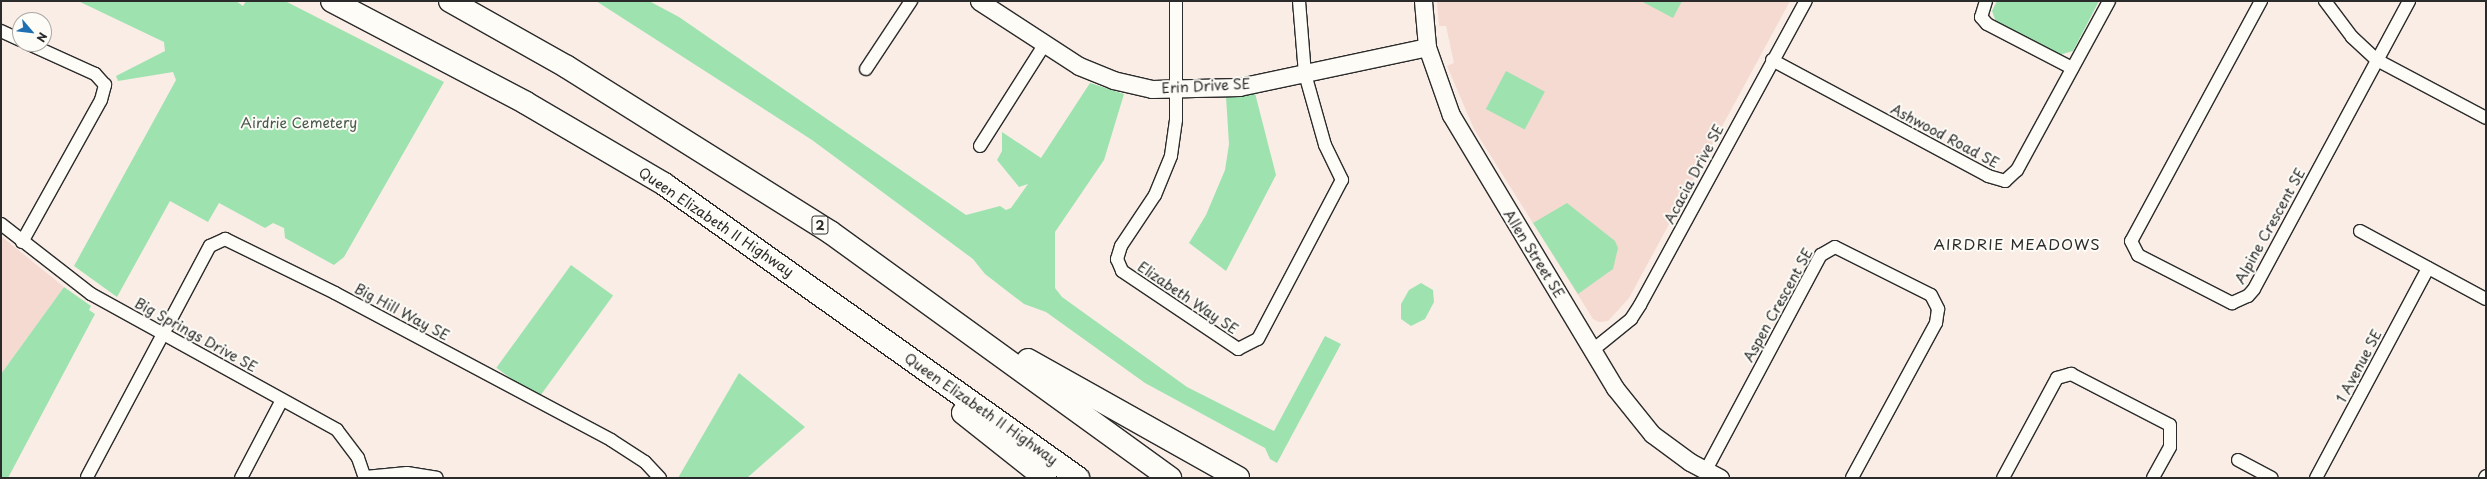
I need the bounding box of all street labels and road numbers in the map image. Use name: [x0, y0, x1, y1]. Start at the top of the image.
street label: Erin Drive SE: [1161, 75, 1251, 97]
street label: Ashwood Road SE: [1888, 100, 2002, 172]
street label: Acacia Drive SE: [1661, 122, 1727, 226]
street label: Queen Elizabeth II Highway: [634, 163, 798, 281]
street label: Alpine Crescent SE: [2231, 165, 2309, 287]
street label: Allen Street SE: [1499, 206, 1569, 302]
road number: 2: [811, 214, 829, 236]
street label: Aspen Crescent SE: [1740, 245, 1816, 365]
street label: Elizabeth Way SE: [1134, 258, 1242, 338]
street label: Big Hill Way SE: [352, 280, 452, 344]
street label: Big Springs Drive SE: [132, 294, 260, 376]
street label: 1 Avenue SE: [2333, 326, 2385, 406]
street label: Queen Elizabeth II Highway: [900, 349, 1062, 469]

